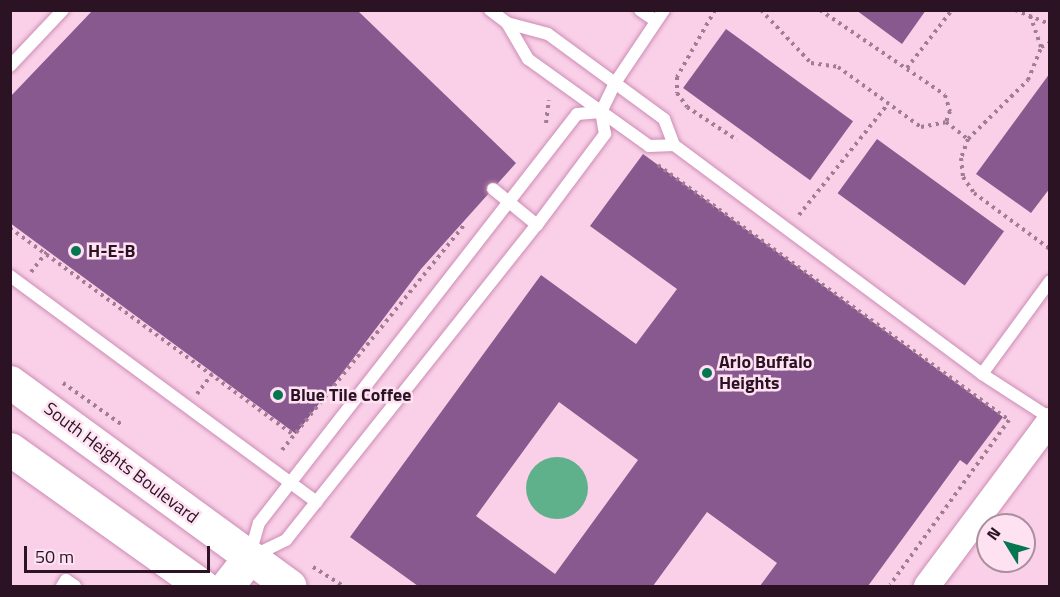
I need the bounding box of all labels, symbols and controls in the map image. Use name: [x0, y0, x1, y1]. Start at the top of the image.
place label: H-E-B: [88, 240, 136, 262]
marker: H-E-B: [69, 244, 83, 258]
place label: Arlo Buffalo Heights: [719, 352, 812, 394]
marker: Arlo Buffalo Heights: [700, 366, 714, 380]
place label: Blue Tile Coffee: [290, 384, 411, 406]
marker: Blue Tile Coffee: [271, 388, 285, 402]
street label: South Heights Boulevard: [40, 398, 202, 528]
north arrow: [976, 513, 1036, 573]
text: N: [980, 522, 1006, 545]
scale bar: [27, 534, 213, 572]
text: 50 m: [35, 543, 74, 570]

